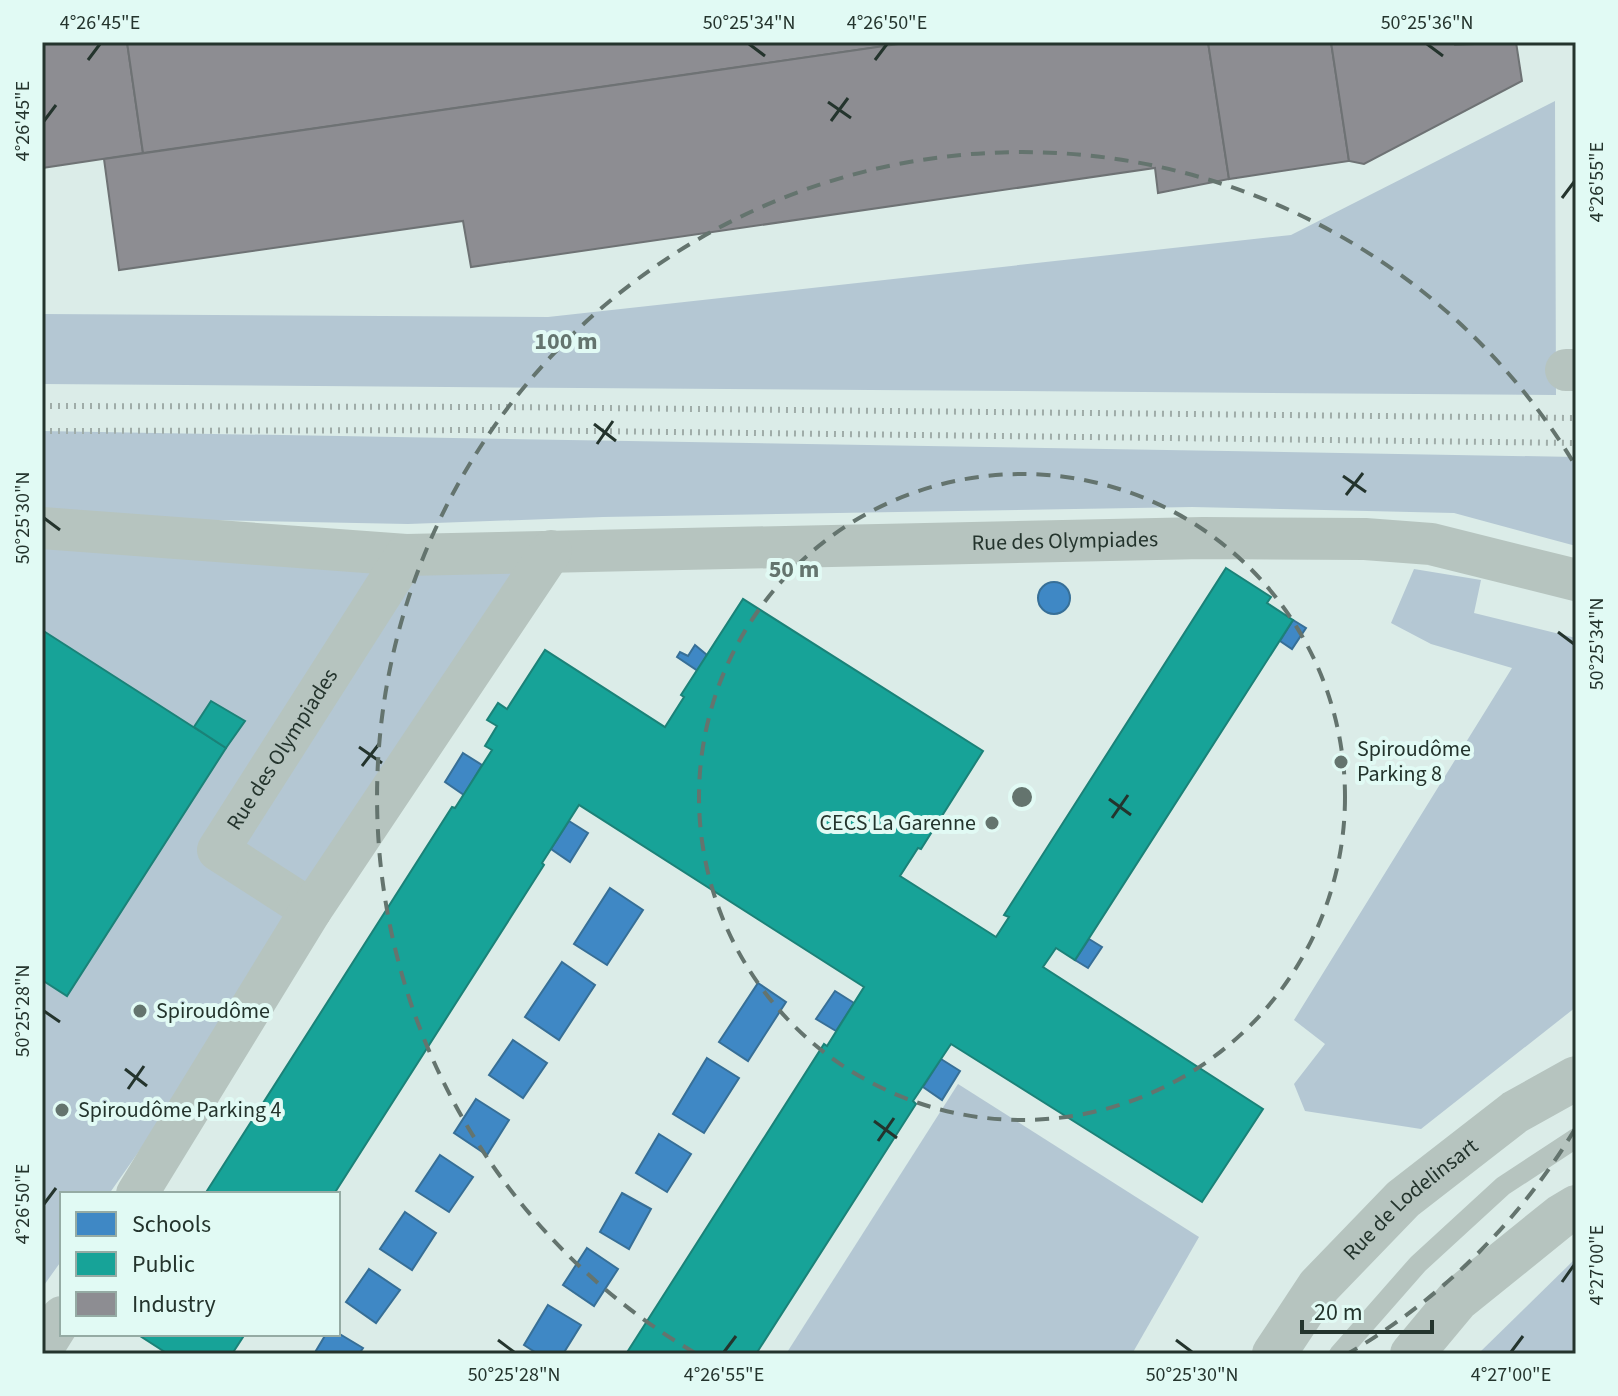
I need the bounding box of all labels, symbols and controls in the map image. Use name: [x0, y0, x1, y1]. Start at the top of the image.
text: 4°26'45"E: [60, 9, 140, 37]
text: 50°25'34"N: [703, 9, 795, 37]
text: 4°26'50"E: [847, 9, 927, 37]
text: 50°25'36"N: [1381, 9, 1473, 37]
text: 4°26'45"E: [9, 81, 37, 161]
text: 4°26'55"E: [1583, 142, 1611, 222]
text: 100 m: [534, 324, 598, 359]
text: 50°25'30"N: [9, 472, 37, 564]
street label: Rue des Olympiades: [971, 523, 1158, 559]
text: 50 m: [769, 552, 819, 587]
text: 50°25'34"N: [1583, 598, 1611, 690]
street label: Rue des Olympiades: [219, 662, 346, 837]
place label: Spiroudôme Parking 8: [1357, 733, 1471, 790]
marker: Spiroudôme Parking 8: [1332, 753, 1350, 771]
centre of rings: [1008, 783, 1036, 811]
place label: CECS La Garenne: [820, 807, 976, 839]
marker: CECS La Garenne: [983, 814, 1001, 832]
text: 50°25'28"N: [9, 965, 37, 1057]
place label: Spiroudôme: [156, 995, 270, 1027]
marker: Spiroudôme: [131, 1002, 149, 1020]
place label: Spiroudôme Parking 4: [78, 1094, 281, 1126]
marker: Spiroudôme Parking 4: [53, 1101, 71, 1119]
street label: Rue de Lodelinsart: [1336, 1130, 1485, 1268]
text: 4°26'50"E: [9, 1164, 37, 1244]
legend: [60, 1192, 340, 1336]
text: Schools: [132, 1207, 211, 1242]
text: 4°27'00"E: [1583, 1225, 1611, 1305]
text: Public: [132, 1247, 195, 1282]
scale bar: [1302, 1284, 1432, 1334]
text: Industry: [132, 1287, 216, 1322]
text: 20 m: [1314, 1295, 1363, 1330]
text: 50°25'28"N: [468, 1361, 560, 1389]
text: 4°26'55"E: [684, 1361, 764, 1389]
text: 50°25'30"N: [1146, 1361, 1238, 1389]
text: 4°27'00"E: [1471, 1361, 1551, 1389]

